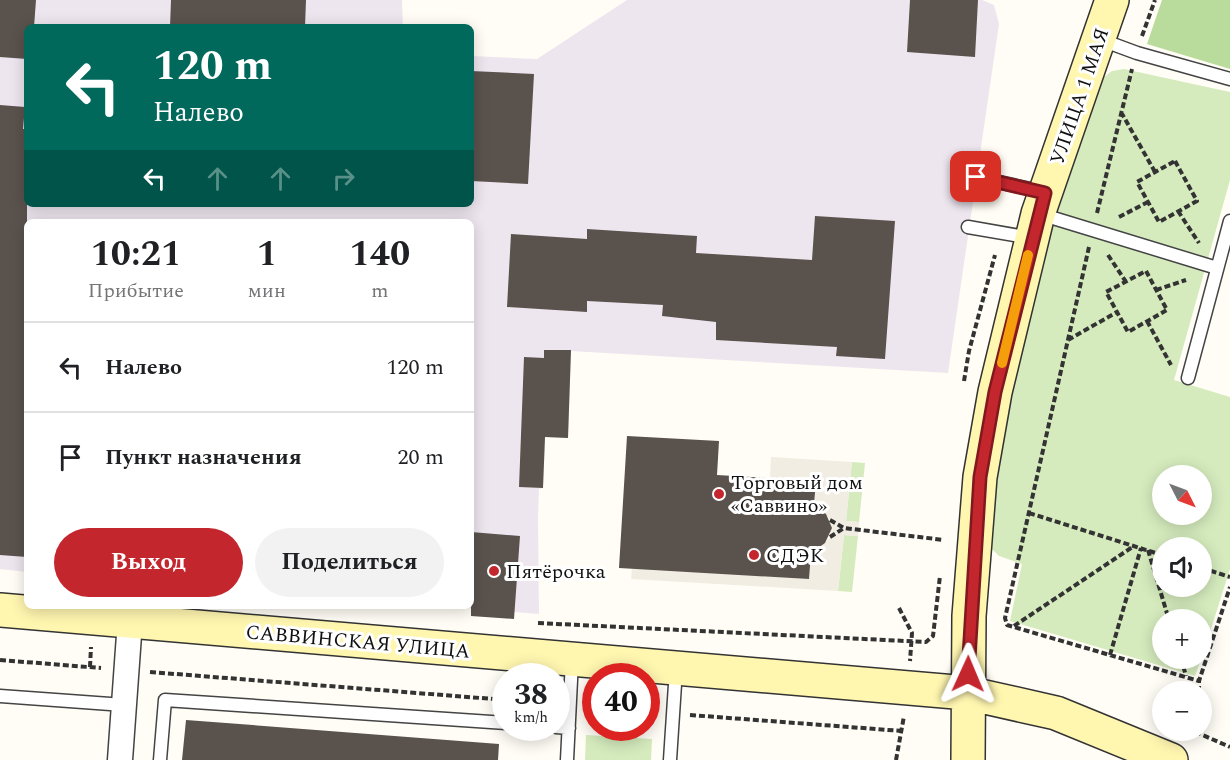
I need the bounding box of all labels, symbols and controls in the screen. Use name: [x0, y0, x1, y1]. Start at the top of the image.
street label: УЛИЦА 1 МАЯ: [1042, 24, 1117, 169]
text: 120 m: [153, 35, 272, 98]
icon: left: [54, 48, 132, 126]
text: Налево: [153, 92, 244, 134]
pin: [950, 151, 1001, 202]
icon: arrive: [959, 160, 992, 193]
icon: left: [138, 162, 171, 195]
icon: ahead: [201, 162, 234, 195]
icon: ahead: [264, 162, 297, 195]
icon: right: [327, 162, 360, 195]
text: 10:21: [91, 227, 181, 282]
text: 1: [257, 227, 277, 282]
text: 140: [350, 227, 410, 282]
text: Прибытие: [88, 276, 184, 306]
text: мин: [248, 276, 286, 306]
text: m: [371, 276, 388, 306]
icon: left: [54, 351, 87, 384]
text: Налево: [105, 351, 182, 384]
text: 120 m: [387, 351, 444, 384]
icon: arrive: [54, 441, 87, 474]
text: Пункт назначения: [105, 441, 302, 474]
text: 20 m: [398, 441, 444, 474]
north arrow: [1152, 465, 1212, 525]
map controls: [1152, 465, 1212, 741]
place label: Торговый дом «Саввино»: [731, 468, 863, 521]
marker: Торговый дом «Саввино»: [712, 487, 726, 501]
button: Выход: [54, 528, 243, 597]
button: Поделиться: [255, 528, 444, 597]
button: sound: [1152, 537, 1212, 597]
place label: СДЭК: [766, 541, 825, 571]
marker: СДЭК: [747, 548, 761, 562]
place label: Пятёрочка: [506, 557, 606, 587]
marker: Пятёрочка: [487, 564, 501, 578]
button: +: [1152, 609, 1212, 669]
street label: САВВИНСКАЯ УЛИЦА: [244, 617, 471, 667]
position arrow: [936, 642, 1000, 706]
speed limit sign: 40: [582, 663, 660, 741]
text: 38: [514, 672, 548, 718]
button: −: [1152, 681, 1212, 741]
text: km/h: [514, 706, 548, 729]

